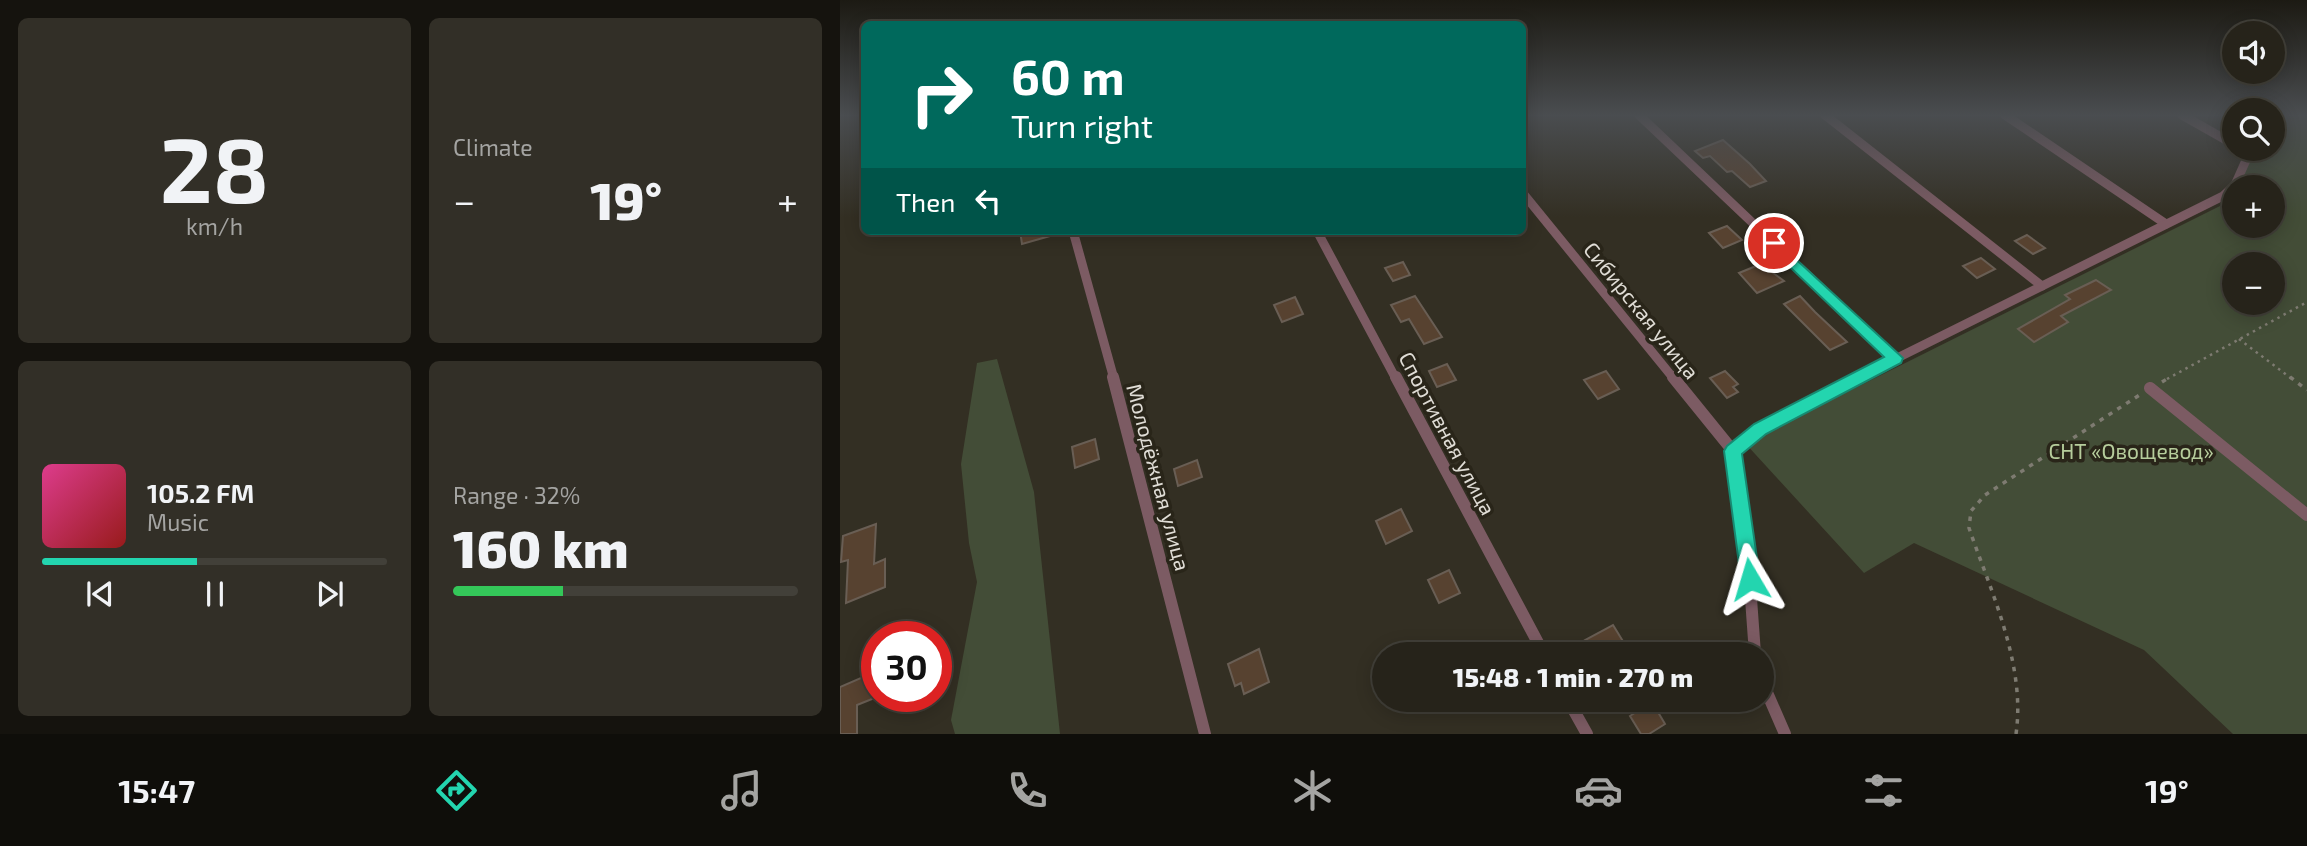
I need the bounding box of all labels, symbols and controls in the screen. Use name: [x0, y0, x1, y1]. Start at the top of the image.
map controls: [2222, 21, 2285, 315]
button: sound: [2222, 21, 2285, 84]
text: 60 m: [1011, 46, 1125, 105]
icon: right: [896, 49, 987, 140]
button: search: [2222, 98, 2285, 161]
text: Turn right: [1011, 106, 1153, 144]
text: 28: [160, 112, 269, 221]
text: Climate: [453, 133, 533, 161]
text: 19°: [590, 168, 662, 230]
button: +: [2222, 175, 2285, 238]
text: −: [453, 177, 475, 223]
text: +: [777, 177, 798, 223]
icon: left: [969, 182, 1007, 220]
text: Then: [896, 186, 955, 217]
text: km/h: [186, 212, 243, 240]
pin: [1744, 213, 1804, 273]
icon: arrive: [1755, 224, 1793, 262]
street label: Сибирская улица: [1578, 237, 1705, 384]
button: −: [2222, 252, 2285, 315]
street label: Спортивная улица: [1394, 347, 1502, 519]
street label: Молодёжная улица: [1121, 381, 1196, 573]
park label: СНТ «Овощевод»: [2048, 438, 2214, 463]
text: 105.2 FM: [147, 477, 254, 508]
text: Range · 32%: [453, 481, 580, 509]
text: Music: [147, 508, 209, 536]
text: 160 km: [453, 516, 629, 578]
position arrow: [1713, 542, 1787, 616]
icon: previous: [81, 575, 119, 613]
icon: pause: [196, 575, 234, 613]
icon: next: [311, 575, 349, 613]
speed limit sign: 30: [861, 621, 952, 712]
text: 15:48 · 1 min · 270 m: [1453, 661, 1693, 692]
icon: directions: [432, 766, 481, 815]
icon: music: [717, 766, 766, 815]
icon: phone: [1003, 766, 1052, 815]
icon: climate: [1288, 766, 1337, 815]
icon: car: [1574, 766, 1623, 815]
icon: filters: [1859, 766, 1908, 815]
text: 15:47: [118, 771, 195, 809]
text: 19°: [2145, 771, 2189, 809]

